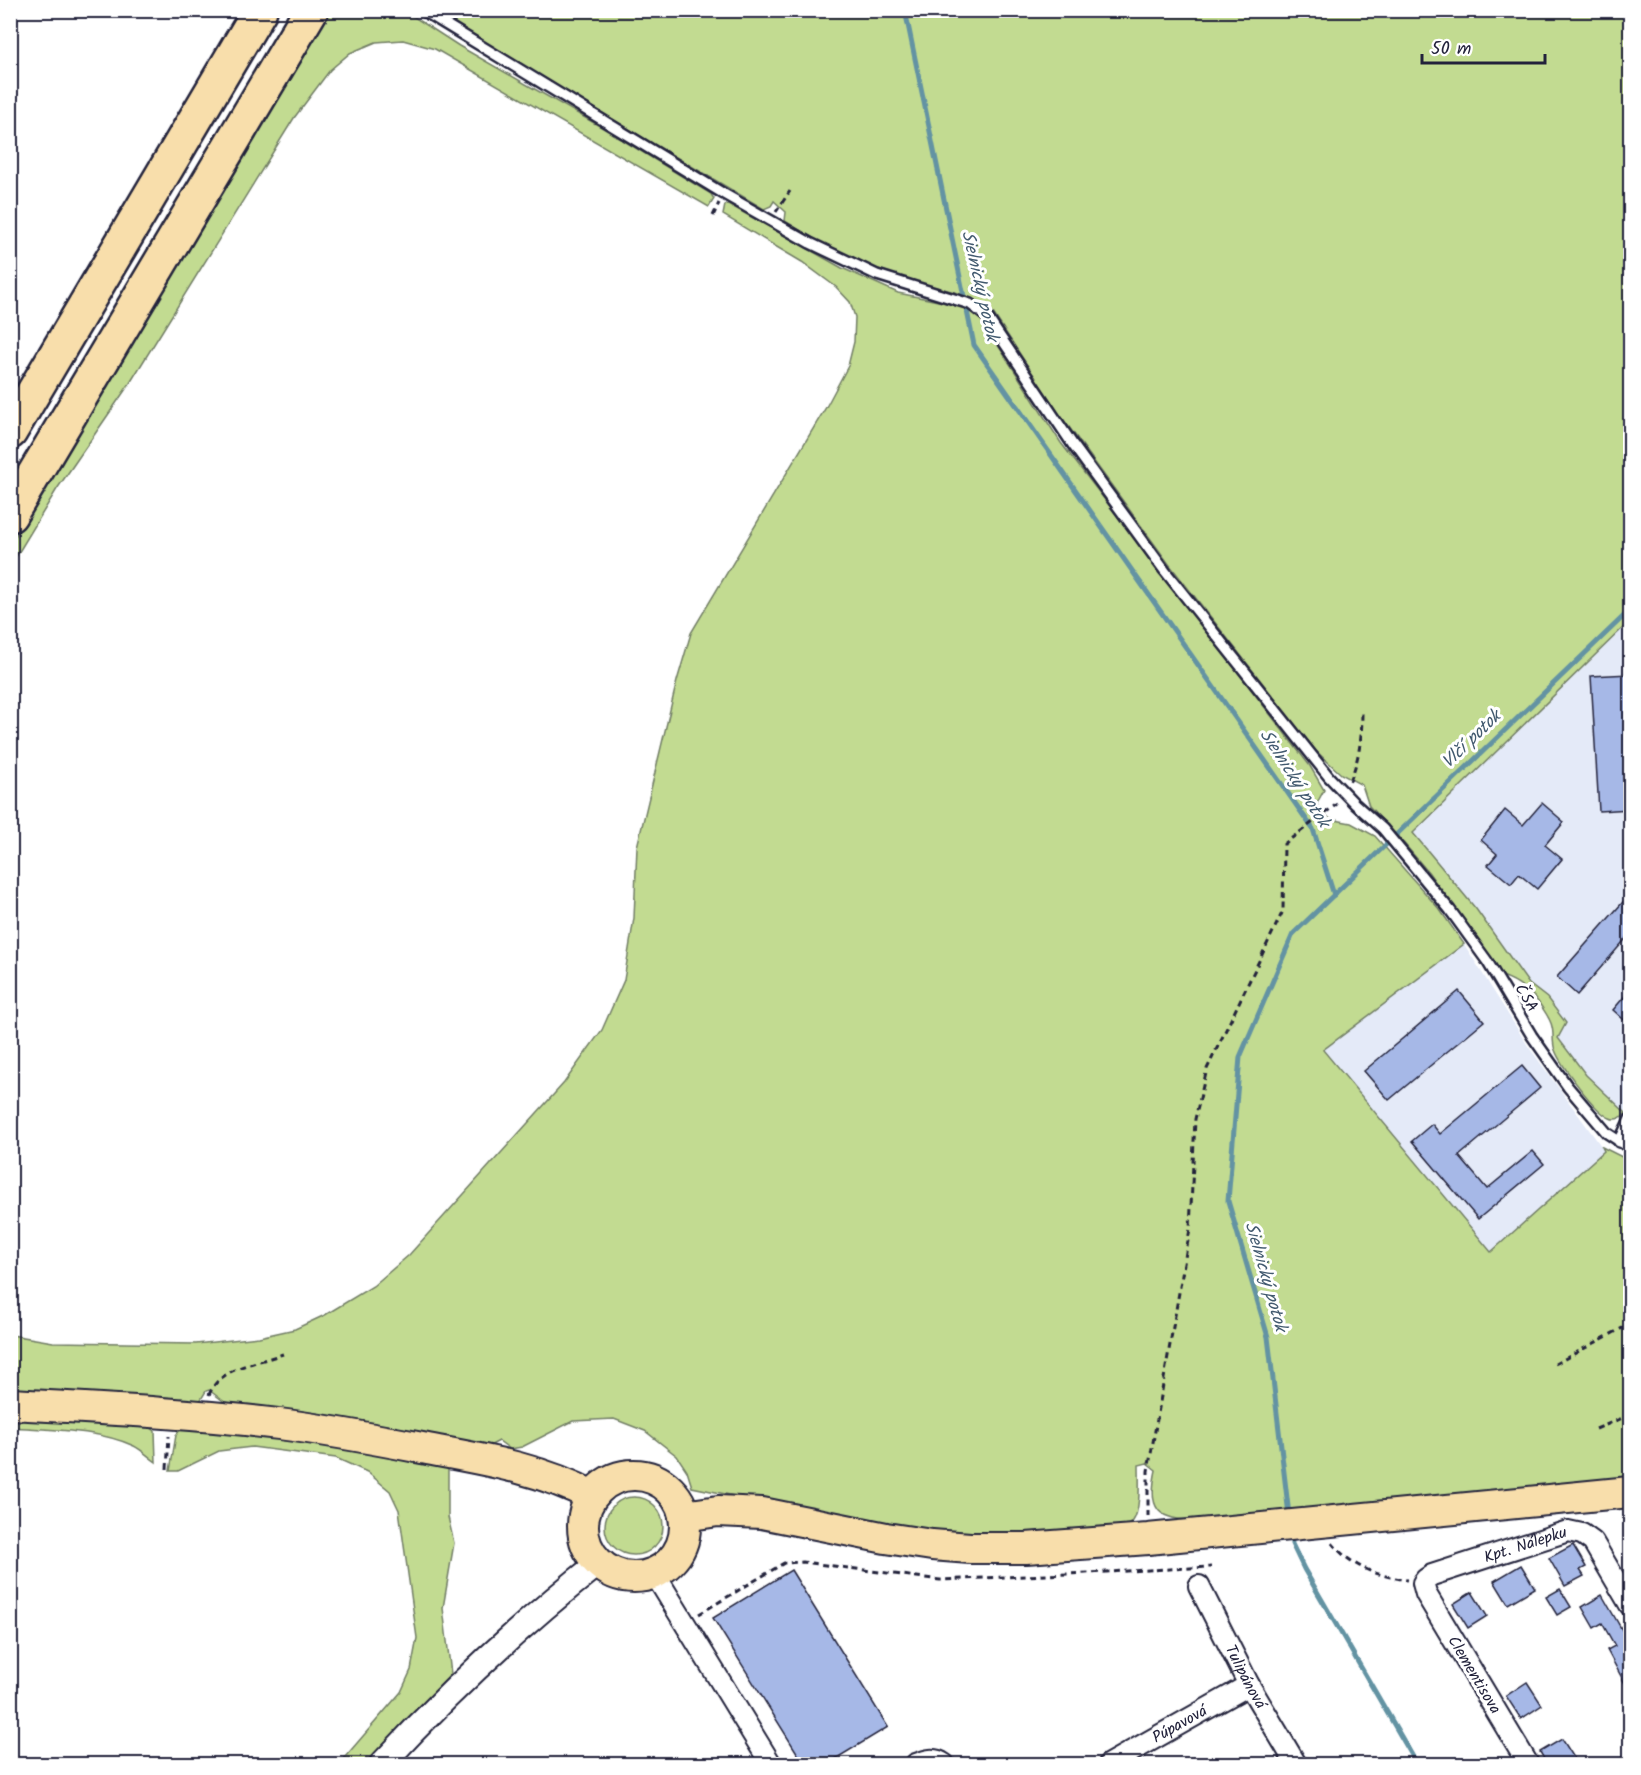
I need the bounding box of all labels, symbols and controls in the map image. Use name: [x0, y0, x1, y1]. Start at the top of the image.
scale bar: [1422, 27, 1545, 65]
text: 50 m: [1431, 35, 1471, 64]
water label: Sielnický potok: [952, 228, 1006, 347]
water label: Vlčí potok: [1435, 702, 1510, 776]
water label: Sielnický potok: [1251, 724, 1338, 836]
street label: ČSA: [1508, 979, 1544, 1017]
water label: Sielnický potok: [1236, 1219, 1295, 1338]
street label: Kpt. Nálepku: [1481, 1520, 1570, 1570]
street label: Clementisova: [1441, 1631, 1507, 1719]
street label: Tulipánová: [1218, 1640, 1274, 1715]
street label: Púpavová: [1147, 1698, 1213, 1750]

